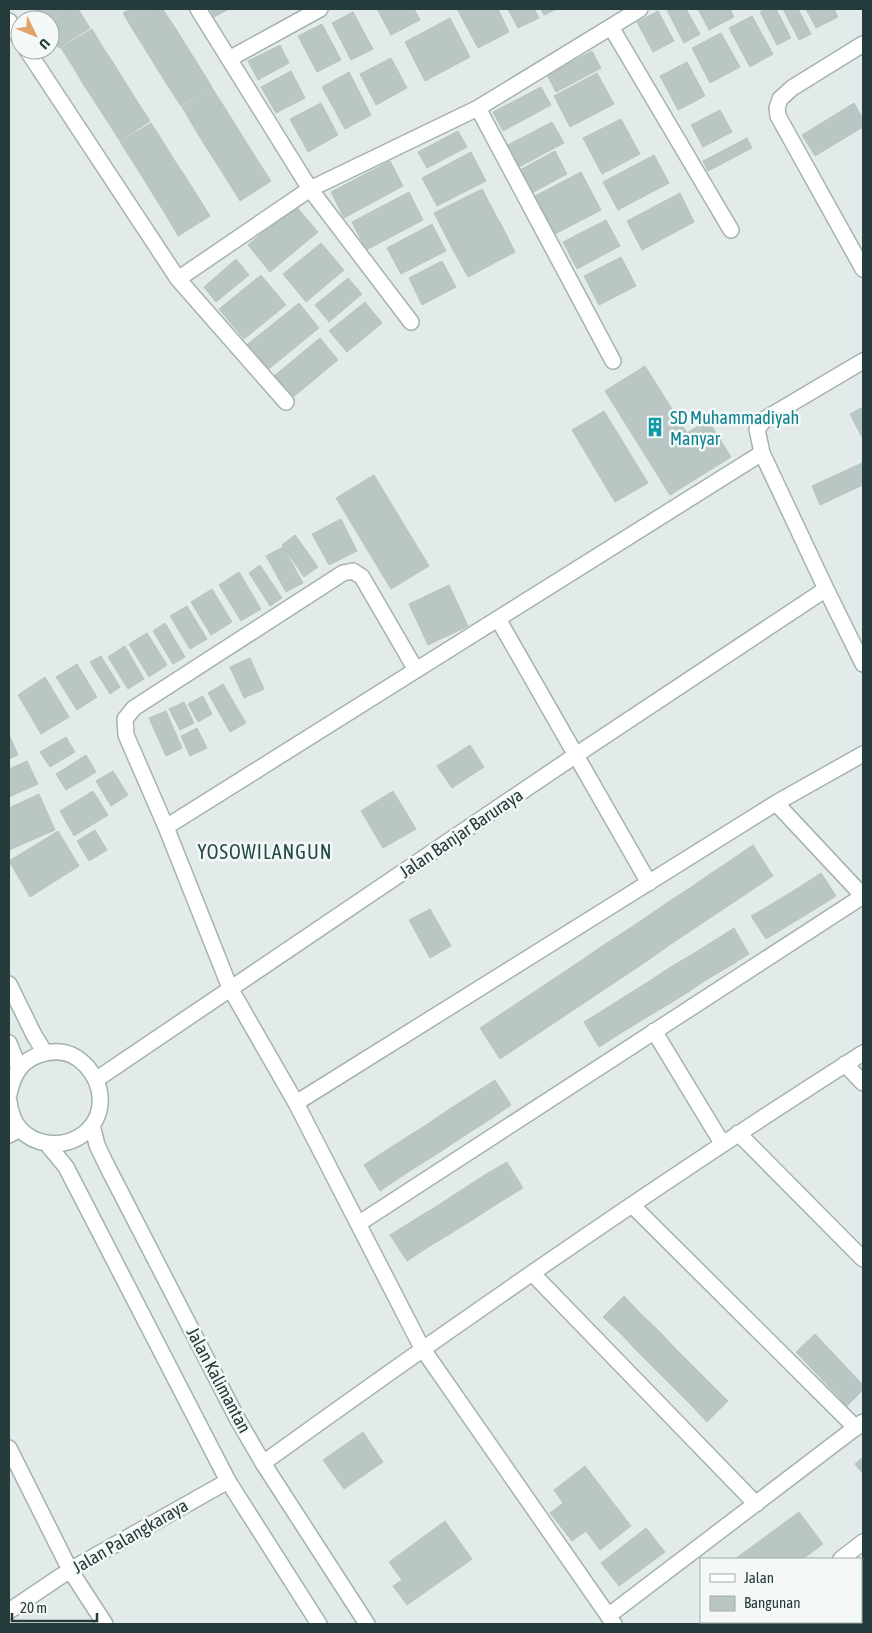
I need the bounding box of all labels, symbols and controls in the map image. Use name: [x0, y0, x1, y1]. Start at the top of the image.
north arrow: [10, 10, 60, 60]
text: U: [36, 35, 53, 52]
place label: SD Muhammadiyah Manyar: [670, 407, 799, 449]
building icon: SD Muhammadiyah Manyar: [644, 416, 666, 438]
street label: Jalan Banjar Baruraya: [395, 784, 527, 882]
district label: YOSOWILANGUN: [198, 840, 333, 863]
street label: Jalan Kalimantan: [182, 1324, 256, 1436]
street label: Jalan Palangkaraya: [68, 1494, 192, 1578]
legend: [700, 1558, 862, 1623]
text: Jalan: [744, 1569, 774, 1586]
scale bar: [12, 1590, 98, 1622]
text: Bangunan: [744, 1594, 801, 1611]
text: 20 m: [20, 1599, 47, 1616]

